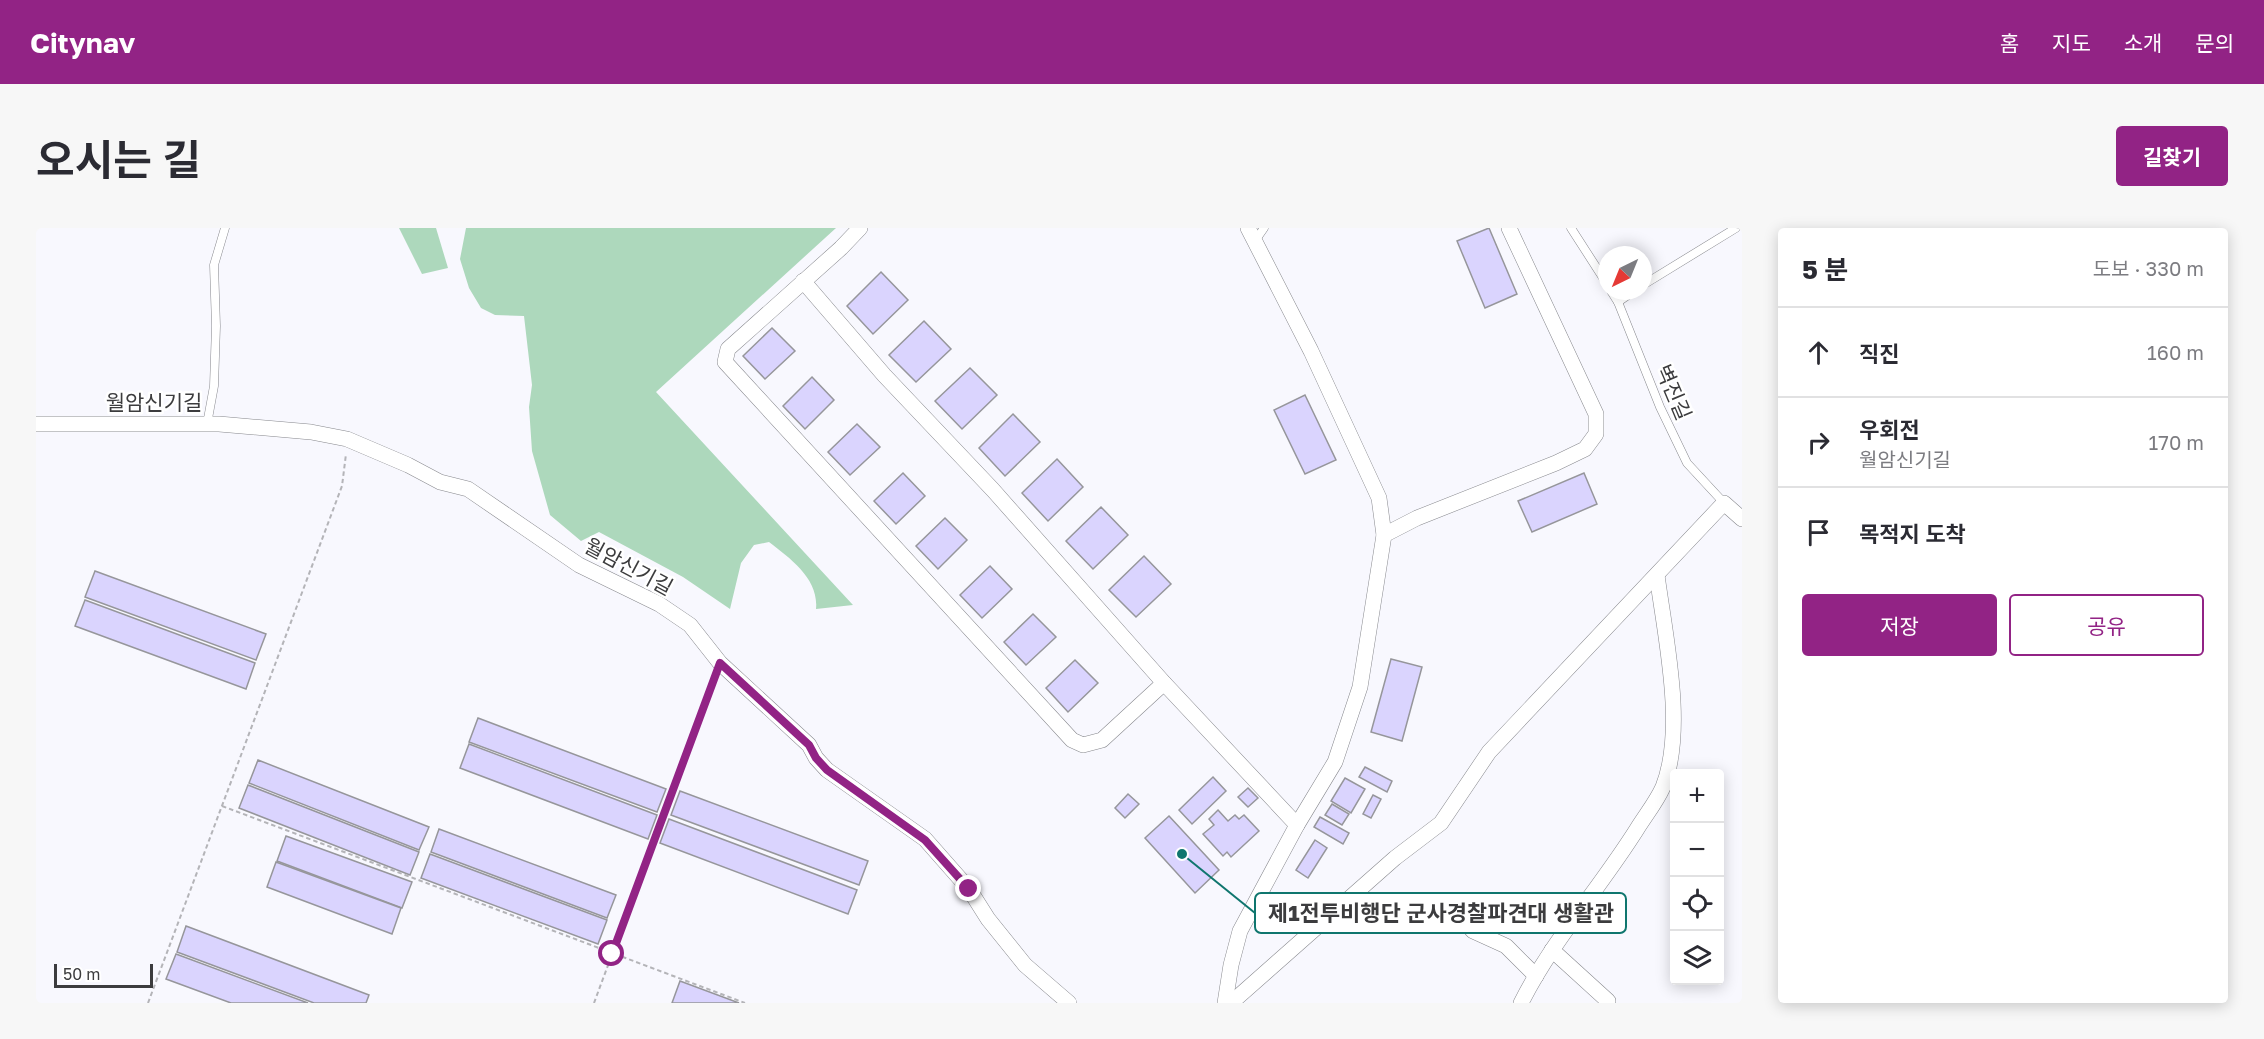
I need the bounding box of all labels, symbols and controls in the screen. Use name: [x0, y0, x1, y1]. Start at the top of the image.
text: Citynav: [30, 26, 135, 59]
text: 홈: [2000, 30, 2019, 56]
text: 지도: [2052, 30, 2091, 56]
text: 소개: [2124, 30, 2162, 56]
text: 문의: [2195, 30, 2234, 56]
button: 길찾기: [2116, 126, 2228, 186]
text: 오시는 길: [36, 134, 201, 184]
north arrow: [1598, 246, 1652, 300]
text: 5 분: [1802, 254, 1848, 285]
text: 도보 · 330 m: [2093, 256, 2204, 280]
icon: ahead: [1802, 336, 1835, 369]
text: 직진: [1859, 340, 1899, 367]
text: 160 m: [2147, 340, 2204, 364]
street label: 벽진길: [1651, 360, 1697, 424]
street label: 월암신기길: [106, 389, 202, 415]
text: 우회전: [1859, 416, 1920, 443]
icon: right: [1802, 426, 1835, 459]
text: 170 m: [2149, 430, 2204, 454]
text: 월암신기길: [1859, 447, 1951, 471]
icon: arrive: [1802, 516, 1835, 549]
text: 목적지 도착: [1859, 520, 1966, 547]
street label: 월암신기길: [580, 532, 678, 600]
button: 저장: [1802, 594, 1997, 656]
button: 공유: [2009, 594, 2204, 656]
map controls: [1670, 769, 1724, 985]
button: +: [1670, 769, 1724, 823]
button: −: [1670, 823, 1724, 877]
route end: [955, 875, 981, 901]
button: locate: [1670, 877, 1724, 931]
callout: 제1전투비행단 군사경찰파견대 생활관: [1255, 893, 1626, 933]
text: 제1전투비행단 군사경찰파견대 생활관: [1268, 899, 1614, 926]
button: layers: [1670, 931, 1724, 985]
route start: [598, 940, 624, 966]
scale bar: [54, 961, 153, 988]
text: 50 m: [63, 964, 100, 984]

